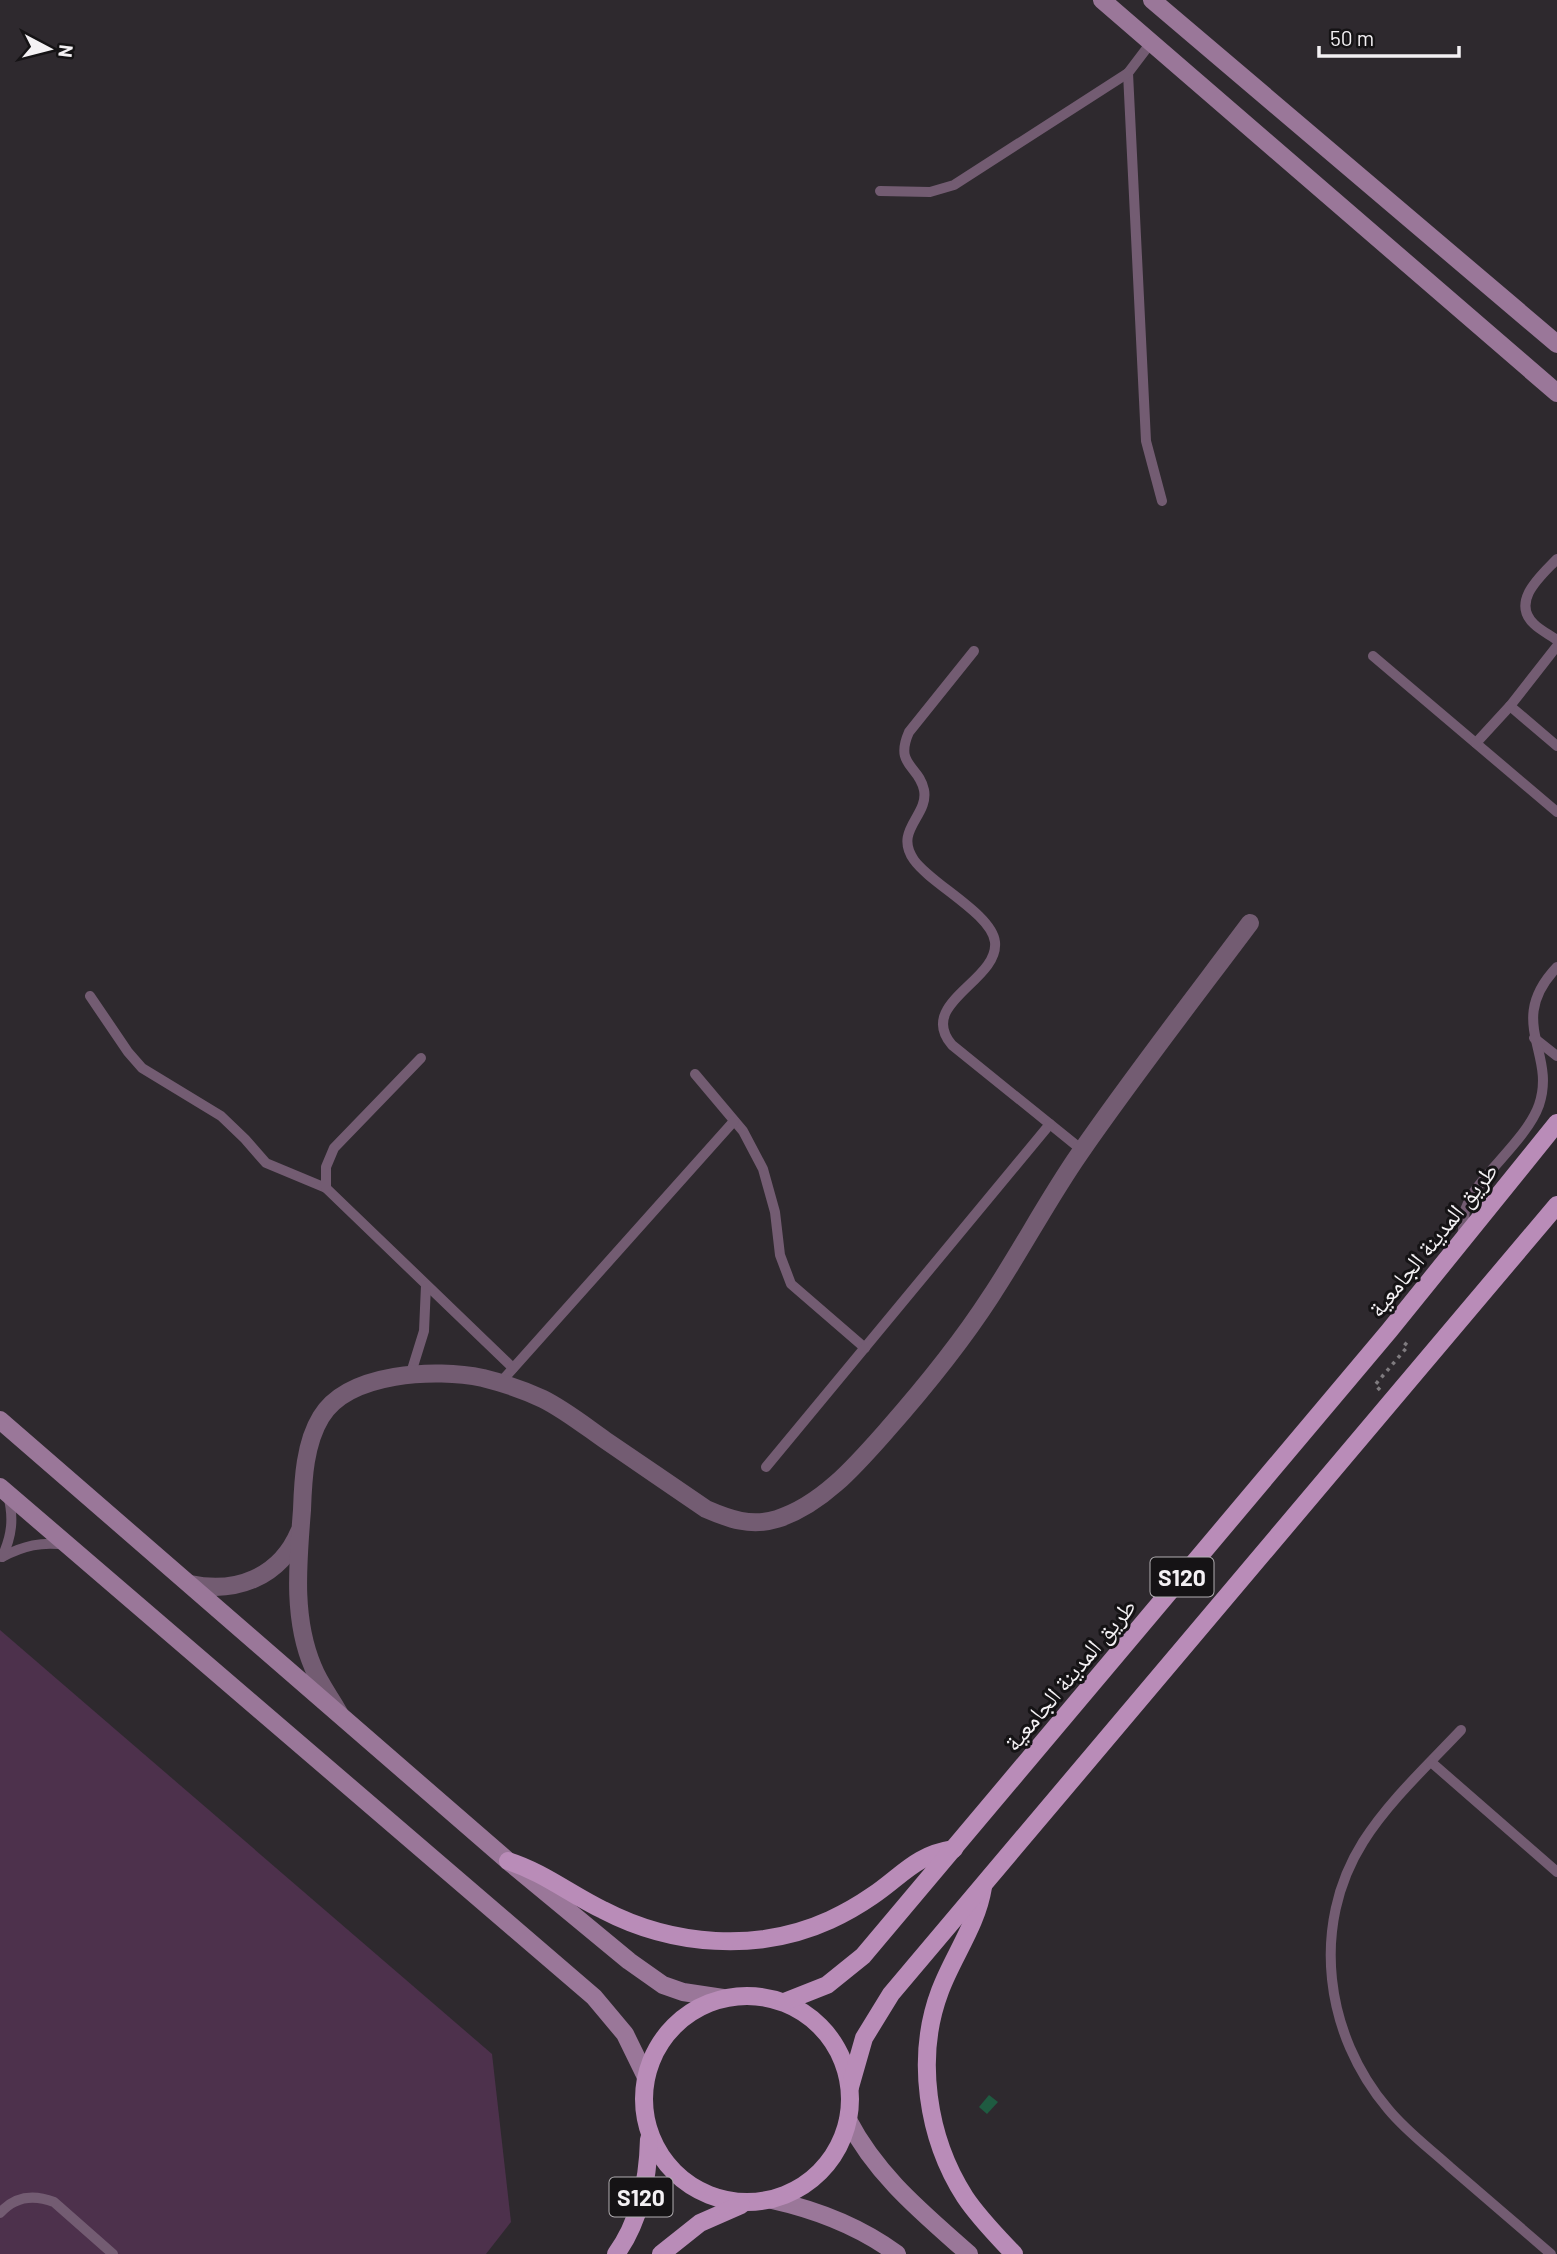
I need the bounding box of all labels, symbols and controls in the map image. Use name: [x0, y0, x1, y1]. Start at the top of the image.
north arrow: [14, 14, 84, 84]
scale bar: [1319, 14, 1459, 58]
text: 50 m: [1330, 25, 1374, 50]
text: N: [54, 43, 79, 59]
street label: طريق المدينة الجامعية: [1361, 1156, 1504, 1323]
road number: S120: [1150, 1558, 1214, 1596]
street label: طريق المدينة الجامعية: [997, 1592, 1142, 1757]
road number: S120: [610, 2178, 672, 2216]

